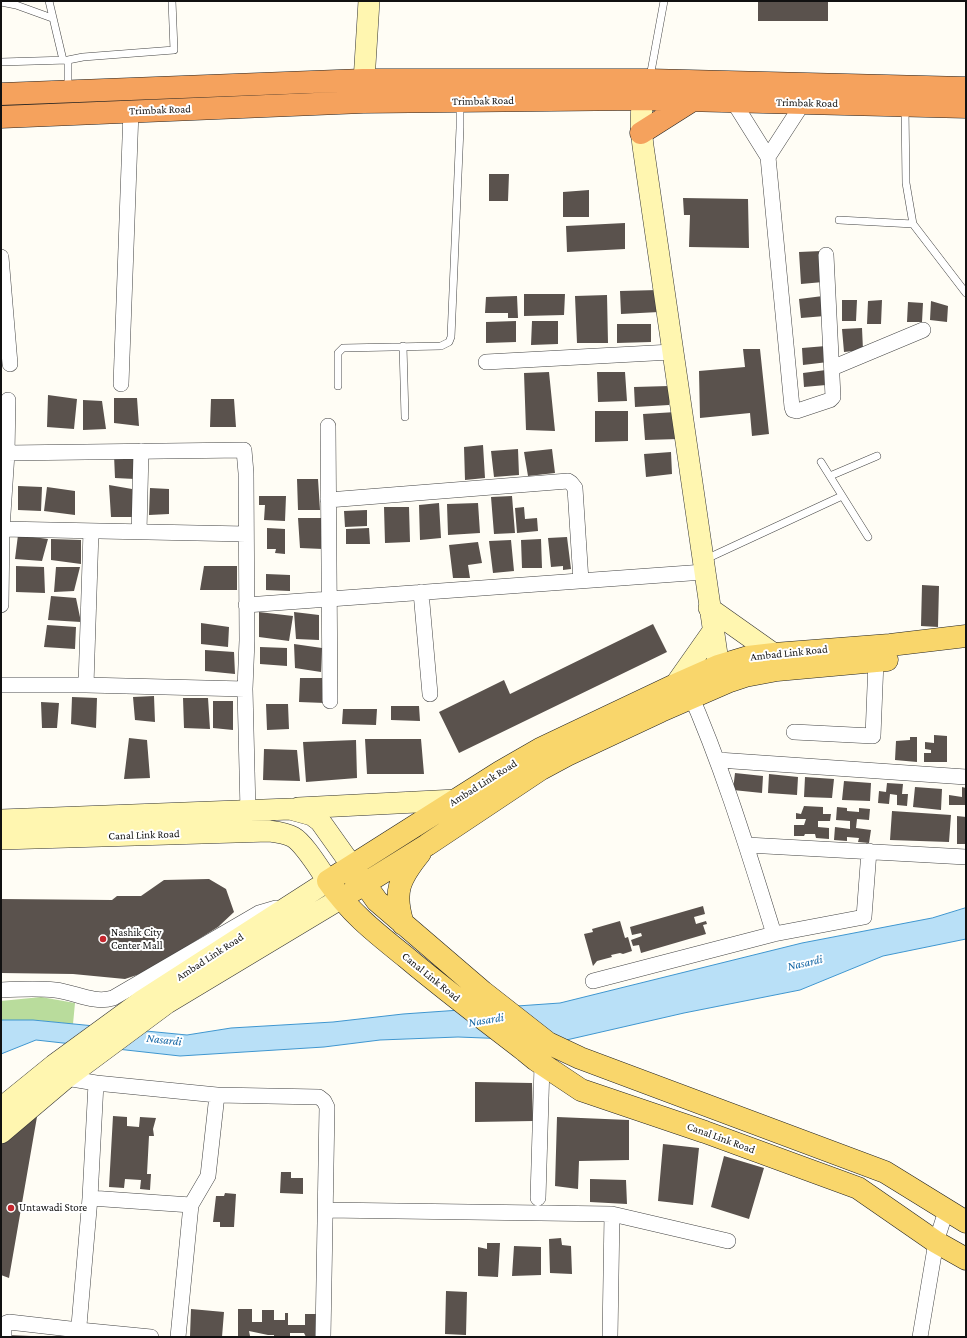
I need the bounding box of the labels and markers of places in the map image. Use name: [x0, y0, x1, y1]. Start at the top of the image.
place label: Nashik City Center Mall: [111, 926, 163, 952]
marker: Nashik City Center Mall: [98, 934, 108, 944]
place label: Untawadi Store: [19, 1201, 87, 1215]
marker: Untawadi Store: [6, 1203, 16, 1213]

